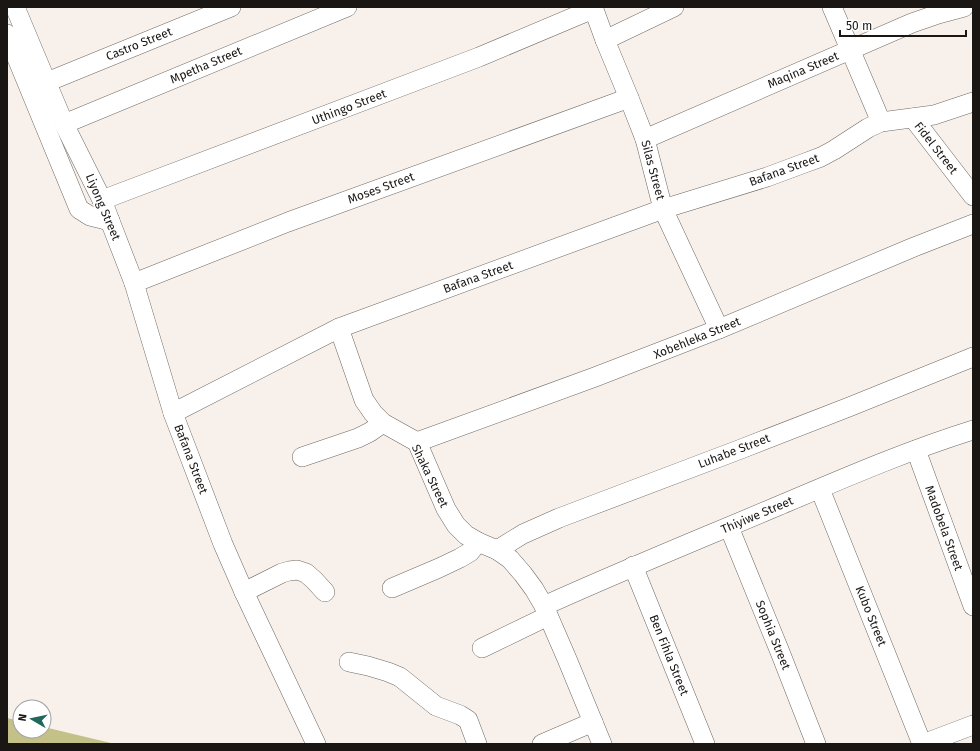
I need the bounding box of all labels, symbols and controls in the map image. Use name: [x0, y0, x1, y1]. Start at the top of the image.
scale bar: [840, 12, 966, 38]
text: 50 m: [846, 19, 872, 33]
street label: Castro Street: [104, 24, 175, 64]
street label: Mpetha Street: [168, 43, 245, 86]
street label: Maqina Street: [765, 49, 841, 91]
street label: Uthingo Street: [310, 86, 389, 128]
street label: Fidel Street: [911, 119, 961, 177]
street label: Silas Street: [638, 139, 668, 202]
street label: Bafana Street: [747, 151, 822, 189]
street label: Moses Street: [346, 169, 417, 207]
street label: Liyong Street: [83, 171, 124, 243]
street label: Bafana Street: [441, 258, 516, 296]
street label: Xobehleka Street: [652, 314, 743, 362]
street label: Bafana Street: [171, 422, 211, 496]
street label: Luhabe Street: [696, 431, 772, 471]
street label: Shaka Street: [409, 442, 452, 510]
street label: Madobela Street: [922, 484, 966, 573]
street label: Thiyiwe Street: [719, 493, 796, 536]
street label: Kubo Street: [853, 584, 890, 649]
street label: Sophia Street: [753, 598, 793, 672]
street label: Ben Fihla Street: [646, 613, 692, 698]
north arrow: [12, 699, 52, 739]
text: N: [16, 713, 30, 722]

